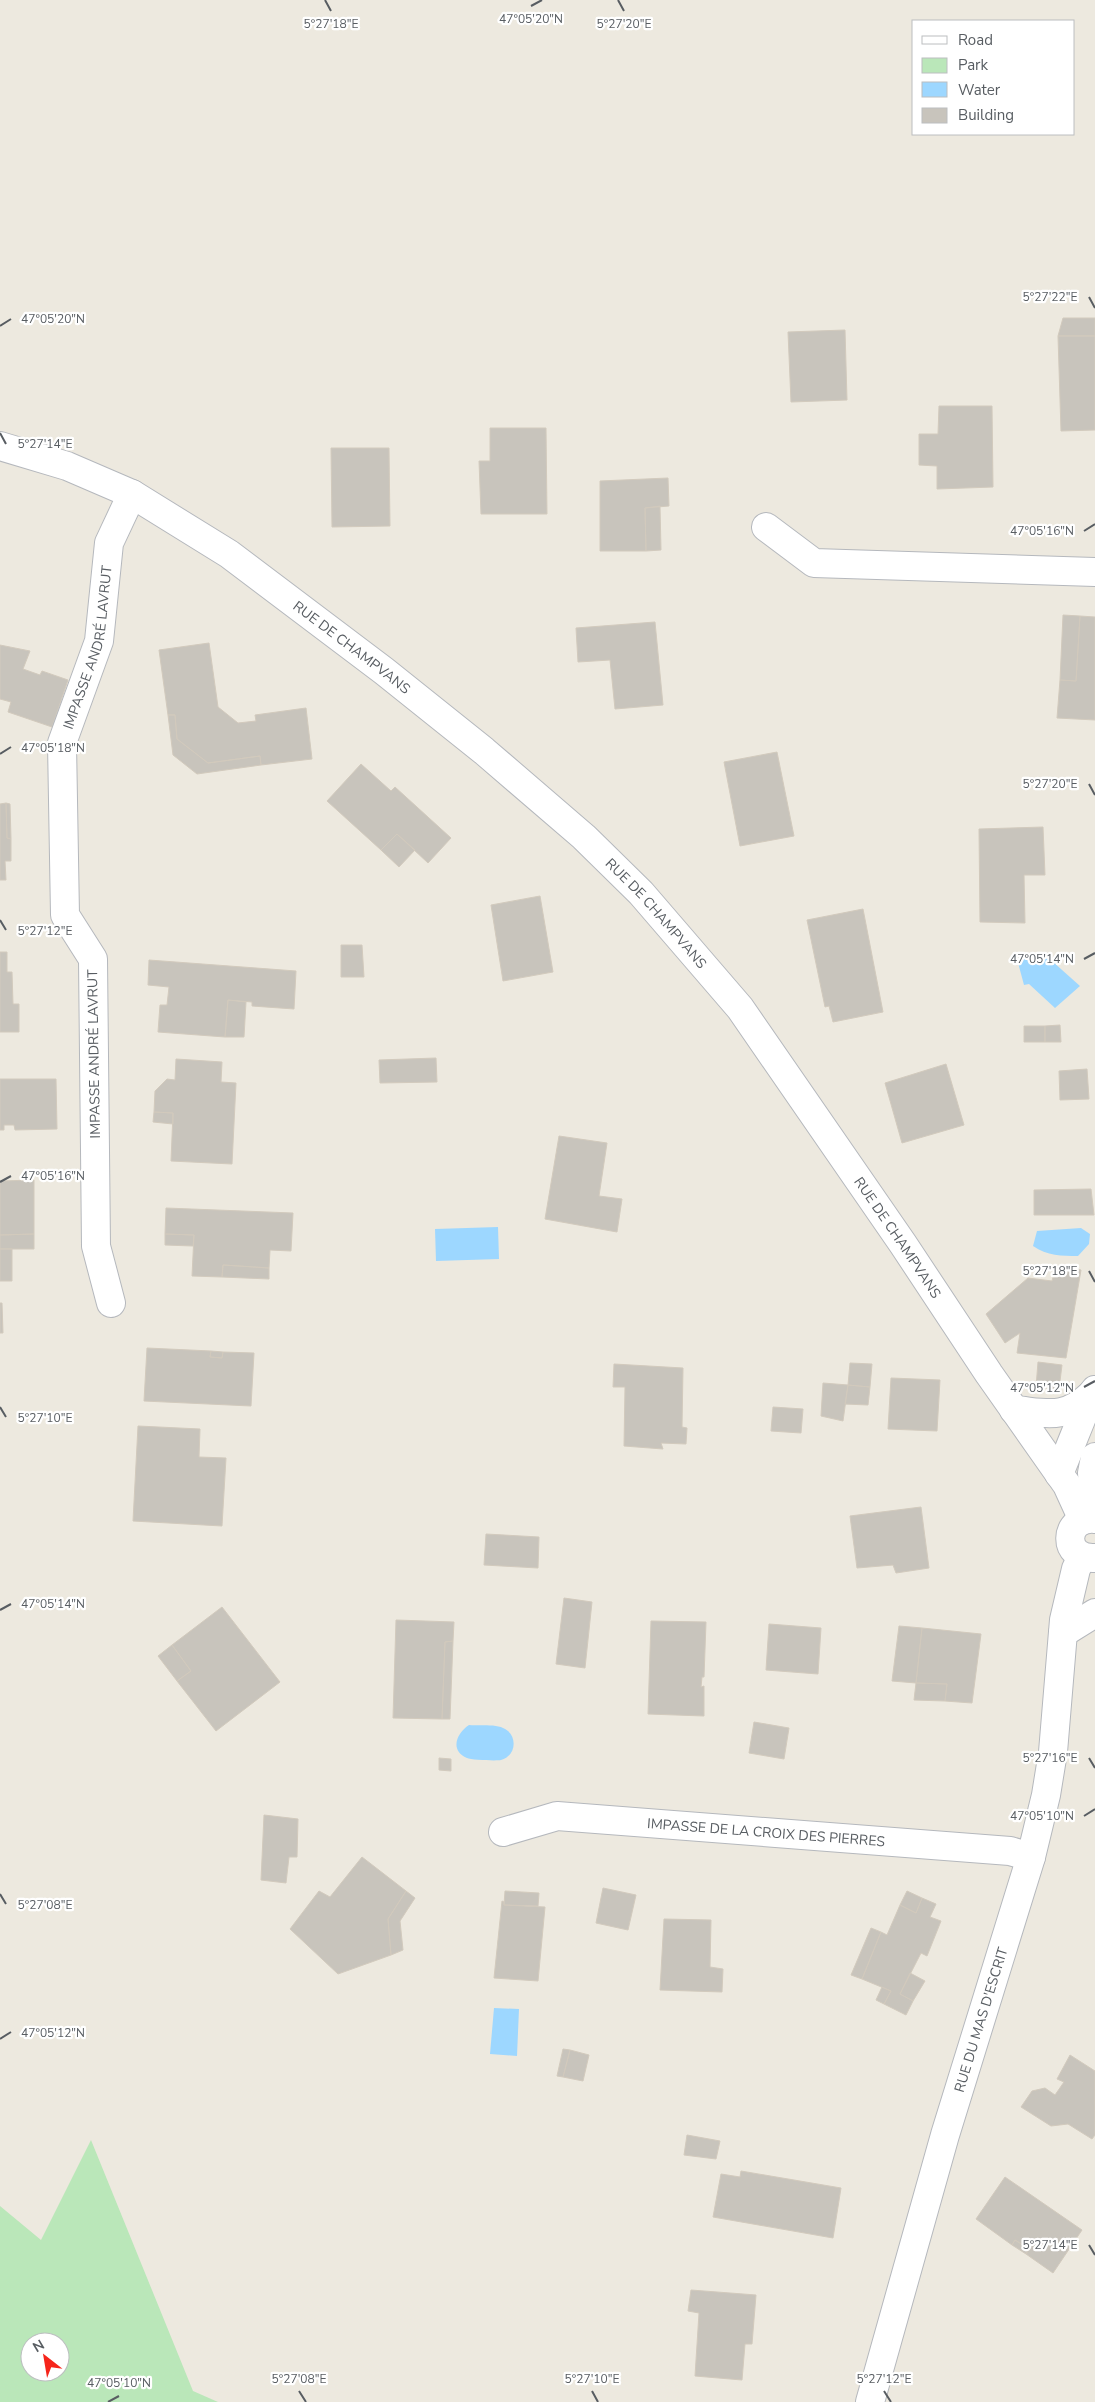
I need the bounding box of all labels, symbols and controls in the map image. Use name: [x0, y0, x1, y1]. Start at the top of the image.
text: 47°05'20"N: [499, 11, 563, 27]
text: 5°27'18"E: [304, 16, 358, 32]
text: 5°27'20"E: [597, 16, 651, 32]
legend: [912, 20, 1075, 135]
text: Road: [958, 30, 993, 50]
text: Park: [958, 55, 988, 75]
text: Water: [958, 80, 1001, 100]
text: Building: [958, 105, 1014, 125]
text: 5°27'22"E: [1023, 289, 1077, 305]
text: 47°05'20"N: [21, 311, 85, 327]
text: 5°27'14"E: [18, 436, 72, 452]
text: 47°05'16"N: [1010, 523, 1074, 539]
street label: IMPASSE ANDRÉ LAVRUT: [58, 564, 116, 732]
street label: RUE DE CHAMPVANS: [289, 596, 415, 698]
text: 47°05'18"N: [21, 740, 85, 756]
text: 5°27'20"E: [1023, 776, 1077, 792]
street label: RUE DE CHAMPVANS: [601, 854, 711, 973]
text: 5°27'12"E: [18, 923, 72, 939]
text: 47°05'14"N: [1010, 951, 1074, 967]
street label: IMPASSE ANDRÉ LAVRUT: [83, 969, 105, 1139]
text: 47°05'16"N: [21, 1168, 85, 1184]
street label: RUE DE CHAMPVANS: [850, 1173, 946, 1302]
text: 5°27'18"E: [1023, 1263, 1077, 1279]
text: 47°05'12"N: [1010, 1380, 1074, 1396]
text: 5°27'10"E: [18, 1410, 72, 1426]
text: 47°05'14"N: [21, 1596, 85, 1612]
text: 5°27'16"E: [1023, 1750, 1077, 1766]
text: 47°05'10"N: [1010, 1808, 1074, 1824]
street label: IMPASSE DE LA CROIX DES PIERRES: [646, 1813, 886, 1851]
text: 5°27'08"E: [18, 1897, 72, 1913]
street label: RUE DU MAS D'ESCRIT: [949, 1944, 1012, 2095]
text: 47°05'12"N: [21, 2025, 85, 2041]
text: 5°27'14"E: [1023, 2237, 1077, 2253]
north arrow: [20, 2332, 70, 2382]
text: N: [29, 2335, 48, 2357]
text: 5°27'08"E: [272, 2371, 326, 2387]
text: 5°27'10"E: [565, 2371, 619, 2387]
text: 5°27'12"E: [857, 2371, 911, 2387]
text: 47°05'10"N: [87, 2375, 151, 2391]

